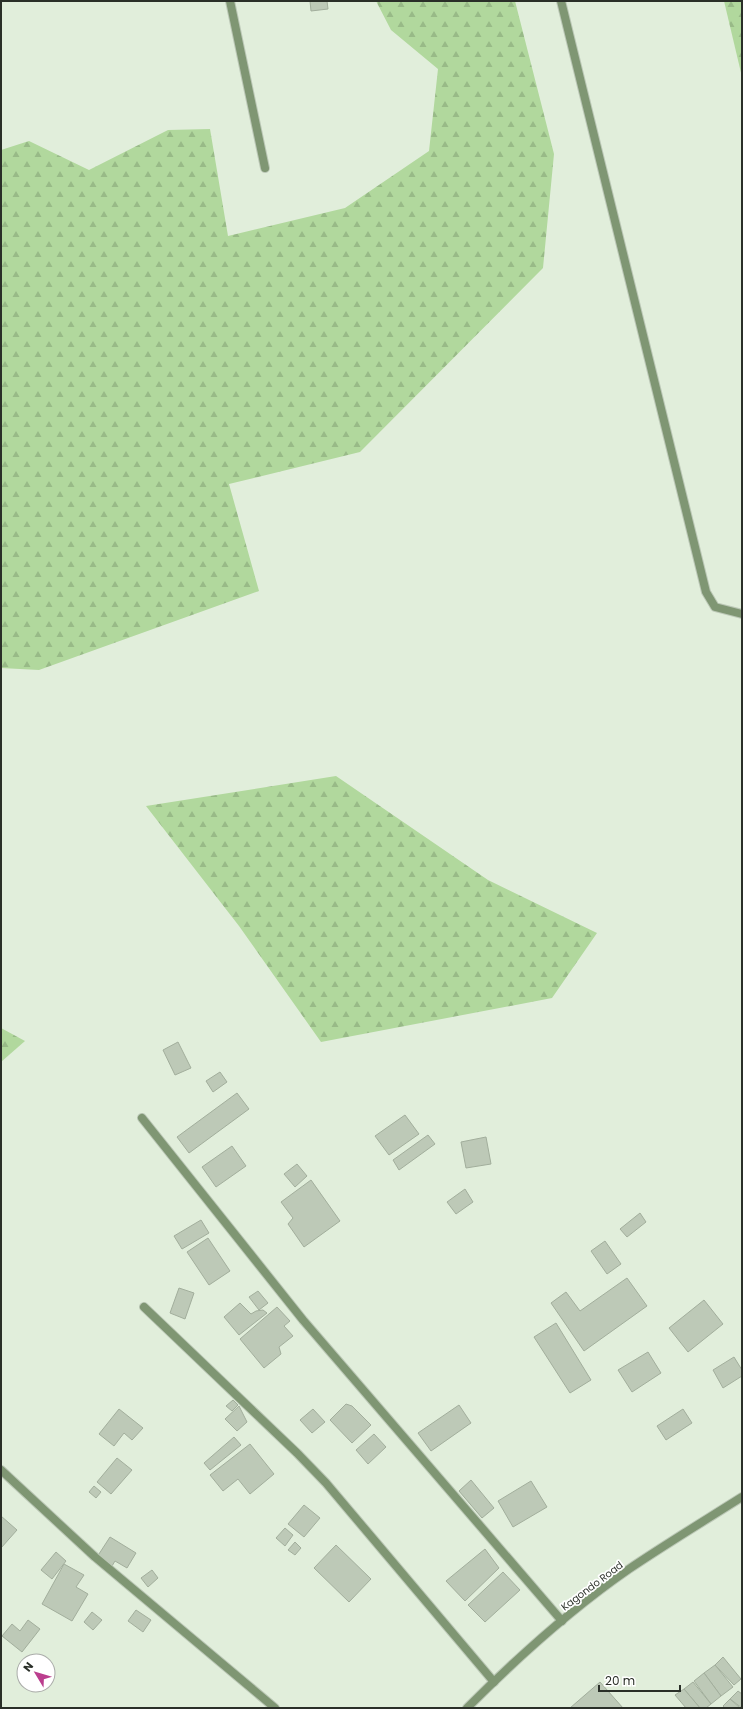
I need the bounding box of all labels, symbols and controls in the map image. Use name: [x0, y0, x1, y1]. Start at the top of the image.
street label: Kagondo Road: [558, 1558, 626, 1614]
north arrow: [16, 1653, 56, 1693]
text: N: [19, 1659, 37, 1675]
scale bar: [599, 1667, 680, 1693]
text: 20 m: [605, 1672, 635, 1689]

